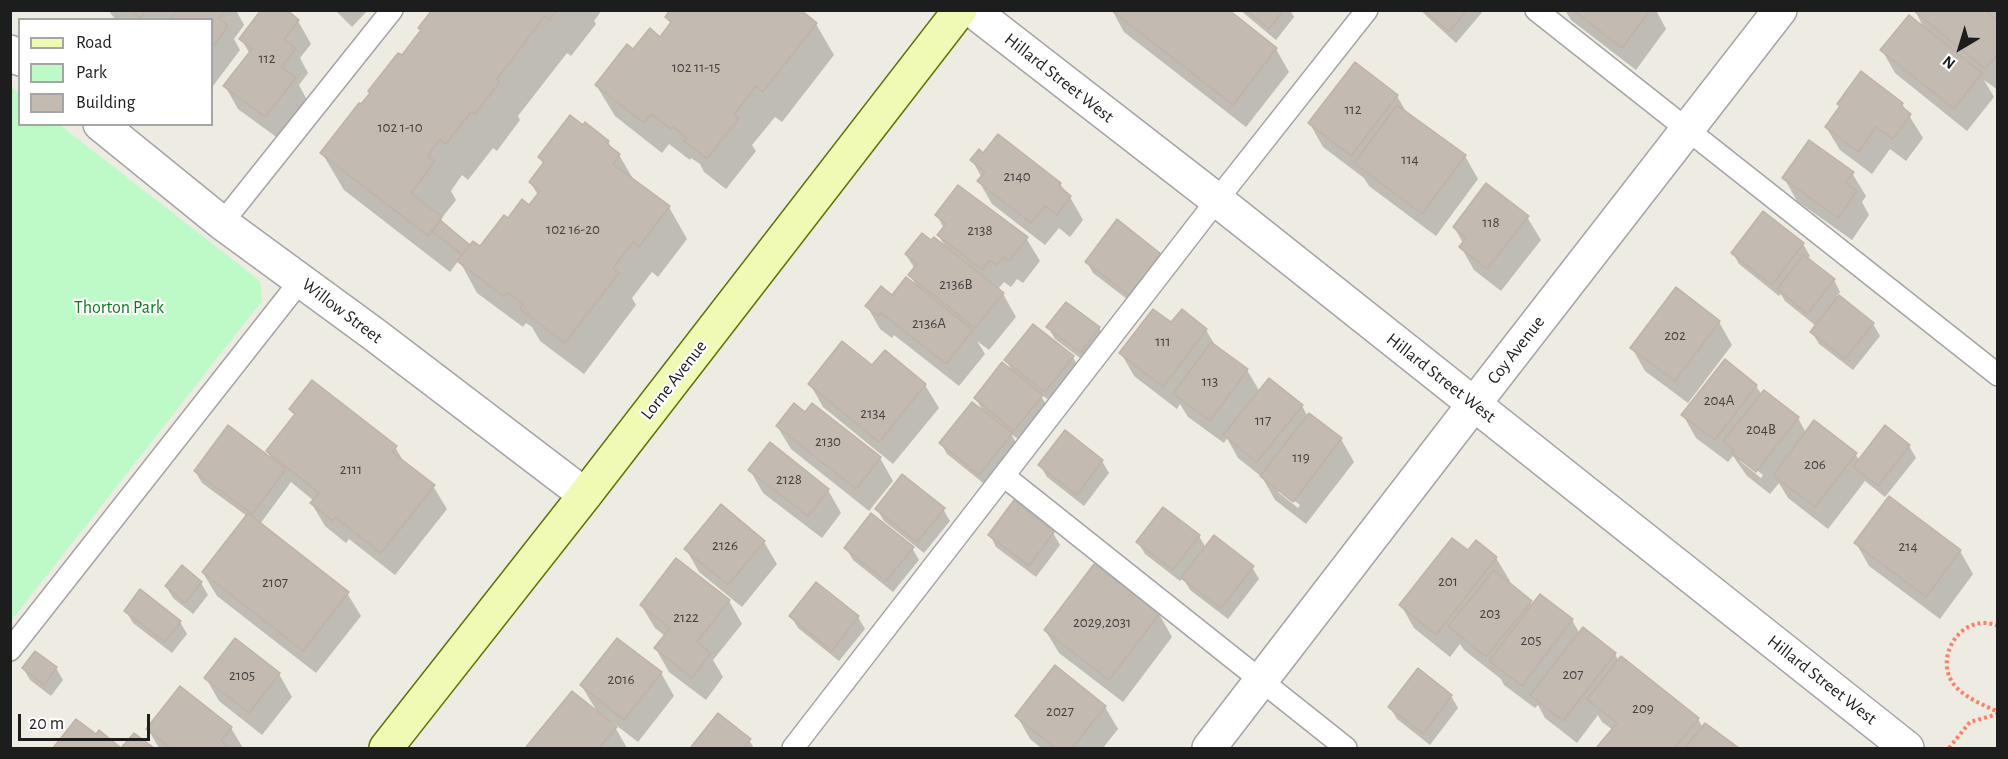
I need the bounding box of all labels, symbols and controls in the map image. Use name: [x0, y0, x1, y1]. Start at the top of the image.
legend: [18, 18, 213, 126]
north arrow: [1930, 18, 1990, 78]
street label: Hillard Street West: [1000, 29, 1118, 127]
text: Road: [76, 34, 112, 52]
house number: 112: [258, 49, 276, 67]
text: N: [1940, 52, 1958, 72]
house number: 102 11-15: [672, 58, 720, 76]
text: Park: [76, 64, 107, 82]
text: Building: [76, 94, 135, 112]
house number: 112: [1344, 100, 1362, 118]
house number: 102 1-10: [377, 118, 423, 136]
house number: 114: [1401, 150, 1419, 168]
house number: 2140: [1003, 167, 1031, 185]
house number: 118: [1482, 213, 1500, 231]
house number: 102 16-20: [546, 220, 600, 238]
house number: 2138: [967, 221, 993, 239]
street label: Willow Street: [297, 274, 387, 348]
house number: 2136B: [939, 275, 973, 293]
park label: Thorton Park: [74, 297, 164, 319]
street label: Coy Avenue: [1483, 312, 1549, 388]
house number: 2136A: [912, 314, 946, 332]
house number: 202: [1664, 326, 1686, 344]
street label: Hillard Street West: [1382, 329, 1500, 427]
house number: 111: [1155, 332, 1171, 350]
street label: Lorne Avenue: [636, 336, 712, 424]
house number: 113: [1202, 372, 1218, 390]
house number: 204A: [1704, 391, 1734, 409]
house number: 2134: [860, 404, 886, 422]
house number: 117: [1255, 411, 1271, 429]
house number: 204B: [1746, 420, 1776, 438]
house number: 2130: [815, 432, 841, 450]
house number: 119: [1292, 448, 1310, 466]
house number: 206: [1804, 455, 1826, 473]
house number: 2111: [340, 460, 362, 478]
house number: 2128: [776, 470, 802, 488]
house number: 2126: [712, 536, 738, 554]
house number: 214: [1898, 537, 1918, 555]
house number: 201: [1438, 572, 1458, 590]
house number: 2107: [262, 573, 288, 591]
house number: 203: [1480, 604, 1500, 622]
house number: 2122: [673, 608, 699, 626]
house number: 2029,2031: [1073, 613, 1131, 631]
house number: 205: [1520, 631, 1542, 649]
street label: Hillard Street West: [1763, 631, 1881, 729]
house number: 207: [1563, 665, 1583, 683]
house number: 2105: [229, 666, 255, 684]
house number: 2016: [608, 670, 634, 688]
house number: 209: [1632, 699, 1654, 717]
scale bar: [21, 702, 153, 740]
house number: 2027: [1046, 702, 1074, 720]
text: 20 m: [29, 715, 64, 733]

